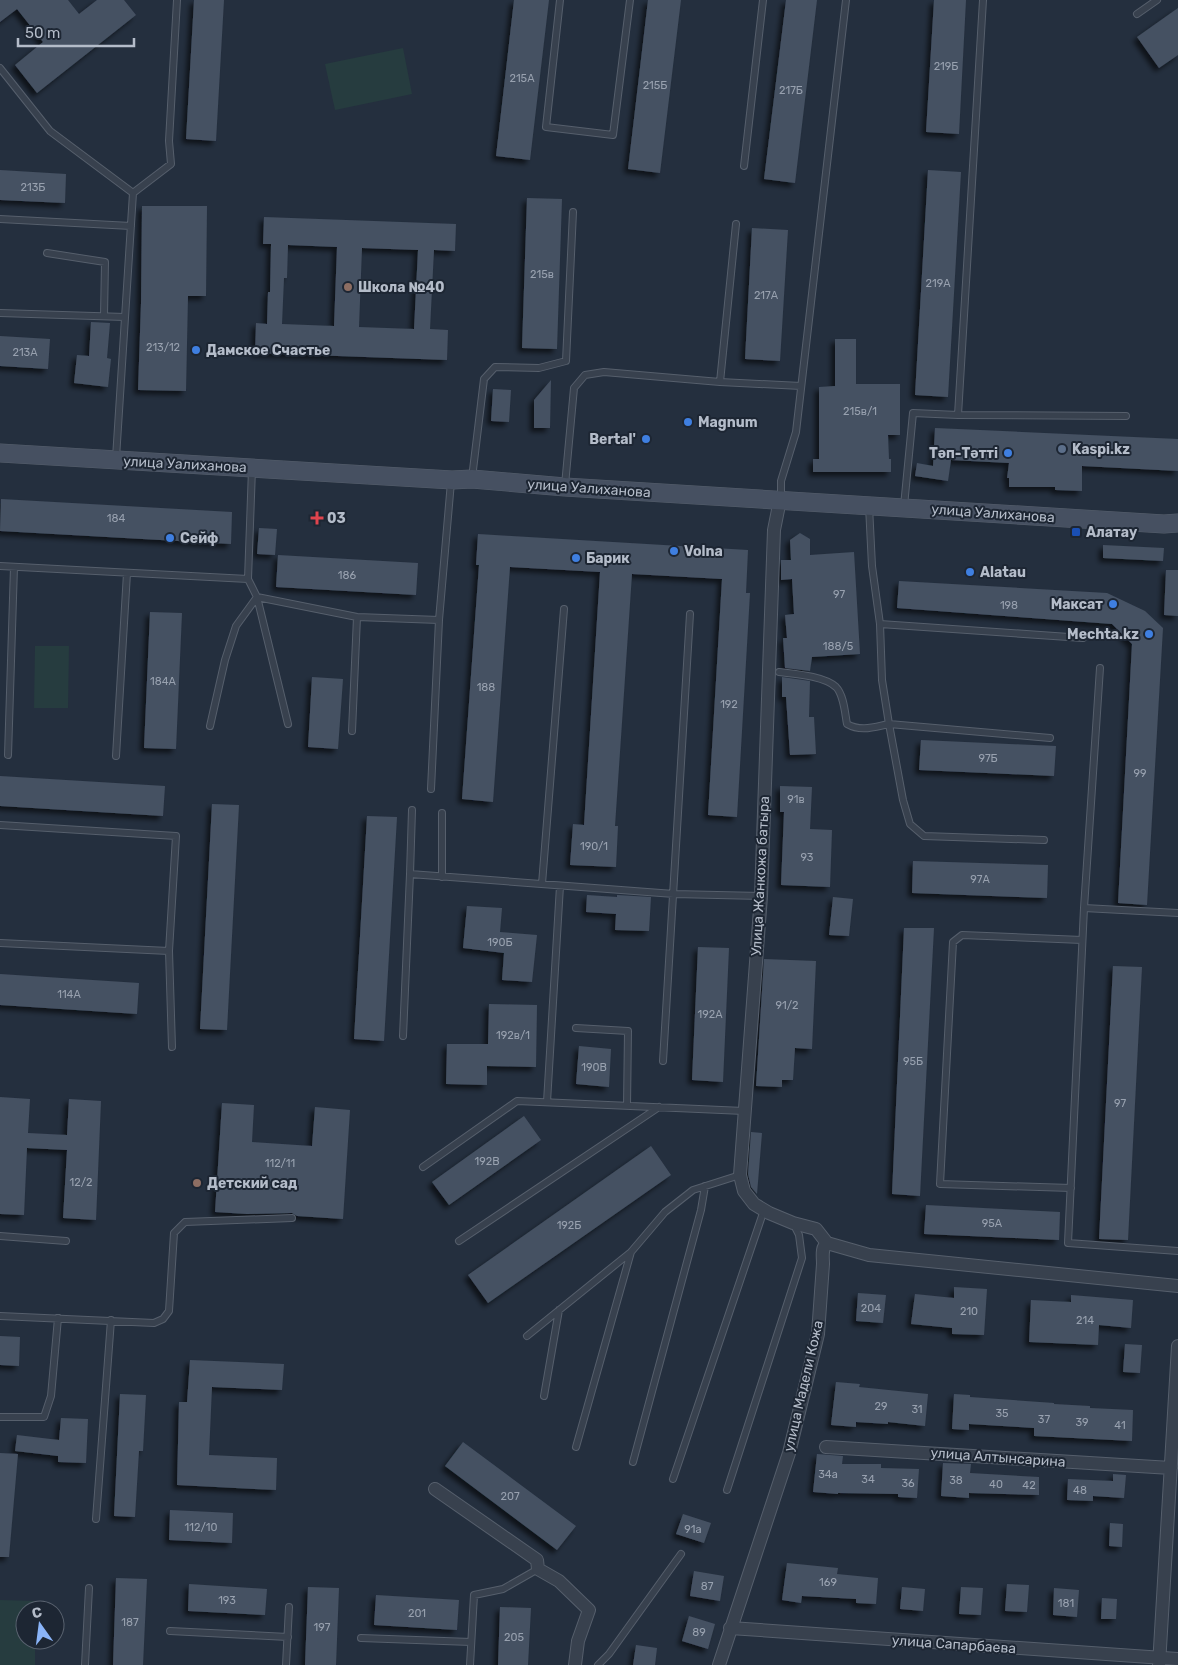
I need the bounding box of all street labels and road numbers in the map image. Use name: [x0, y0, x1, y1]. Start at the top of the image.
street label: улица Уалиханова: [123, 453, 247, 476]
street label: улица Уалиханова: [527, 476, 651, 501]
street label: улица Уалиханова: [931, 501, 1055, 526]
street label: Улица Жанкожа батыра: [748, 796, 773, 957]
street label: улица Мадели Кожа: [780, 1319, 827, 1453]
street label: улица Алтынсарина: [930, 1444, 1066, 1471]
street label: улица Сапарбаева: [891, 1632, 1017, 1657]

